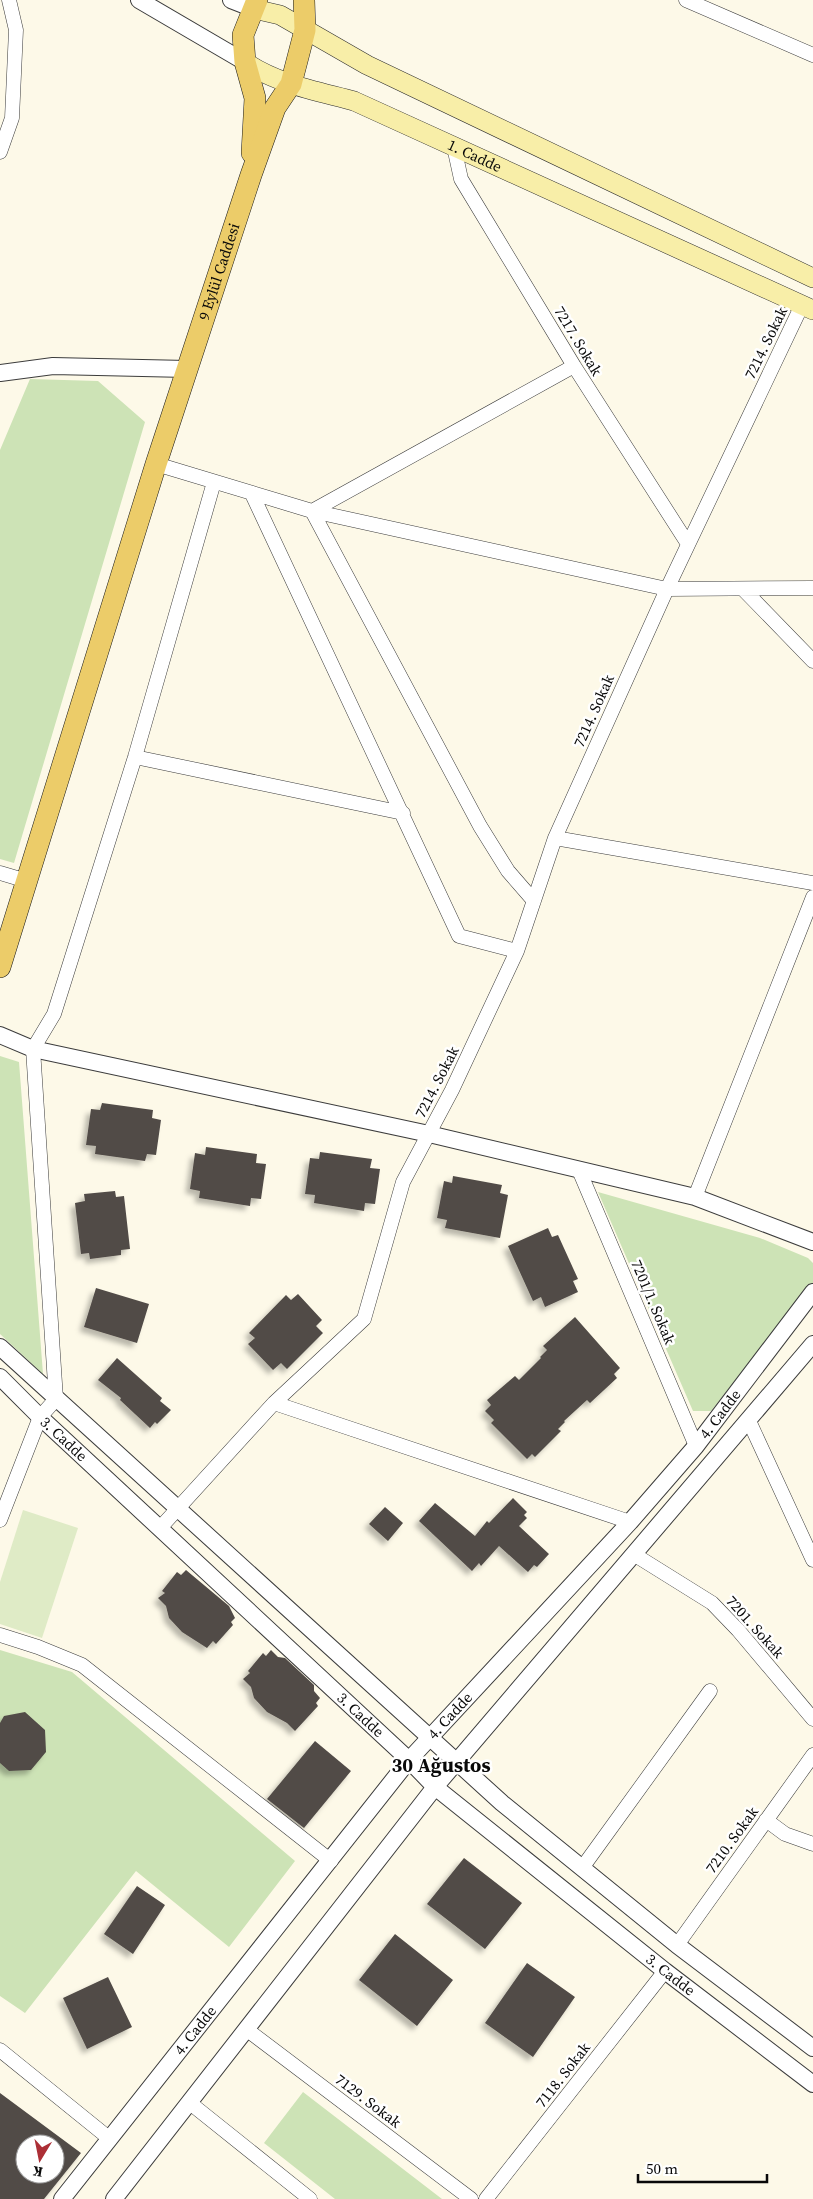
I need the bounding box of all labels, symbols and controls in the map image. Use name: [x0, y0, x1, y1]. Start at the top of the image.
street label: 1. Cadde: [444, 134, 506, 177]
street label: 9 Eylül Caddesi: [193, 220, 244, 323]
street label: 7217. Sokak: [549, 302, 608, 380]
street label: 7214. Sokak: [739, 303, 792, 382]
street label: 7214. Sokak: [568, 670, 619, 751]
street label: 7214. Sokak: [410, 1042, 464, 1121]
street label: 7201/1. Sokak: [626, 1256, 681, 1348]
street label: 4. Cadde: [694, 1384, 746, 1443]
street label: 3. Cadde: [36, 1412, 92, 1466]
street label: 7201. Sokak: [722, 1591, 790, 1663]
street label: 3. Cadde: [333, 1687, 389, 1742]
street label: 4. Cadde: [423, 1687, 477, 1744]
district label: 30 Ağustos: [392, 1751, 490, 1779]
street label: 7210. Sokak: [700, 1801, 763, 1877]
street label: 3. Cadde: [642, 1949, 700, 2001]
street label: 4. Cadde: [169, 2001, 221, 2059]
street label: 7118. Sokak: [530, 2037, 595, 2112]
street label: 7129. Sokak: [331, 2069, 406, 2133]
north arrow: [15, 2134, 65, 2184]
scale bar: [638, 2152, 767, 2184]
text: 50 m: [646, 2158, 678, 2179]
text: K: [31, 2161, 44, 2182]

